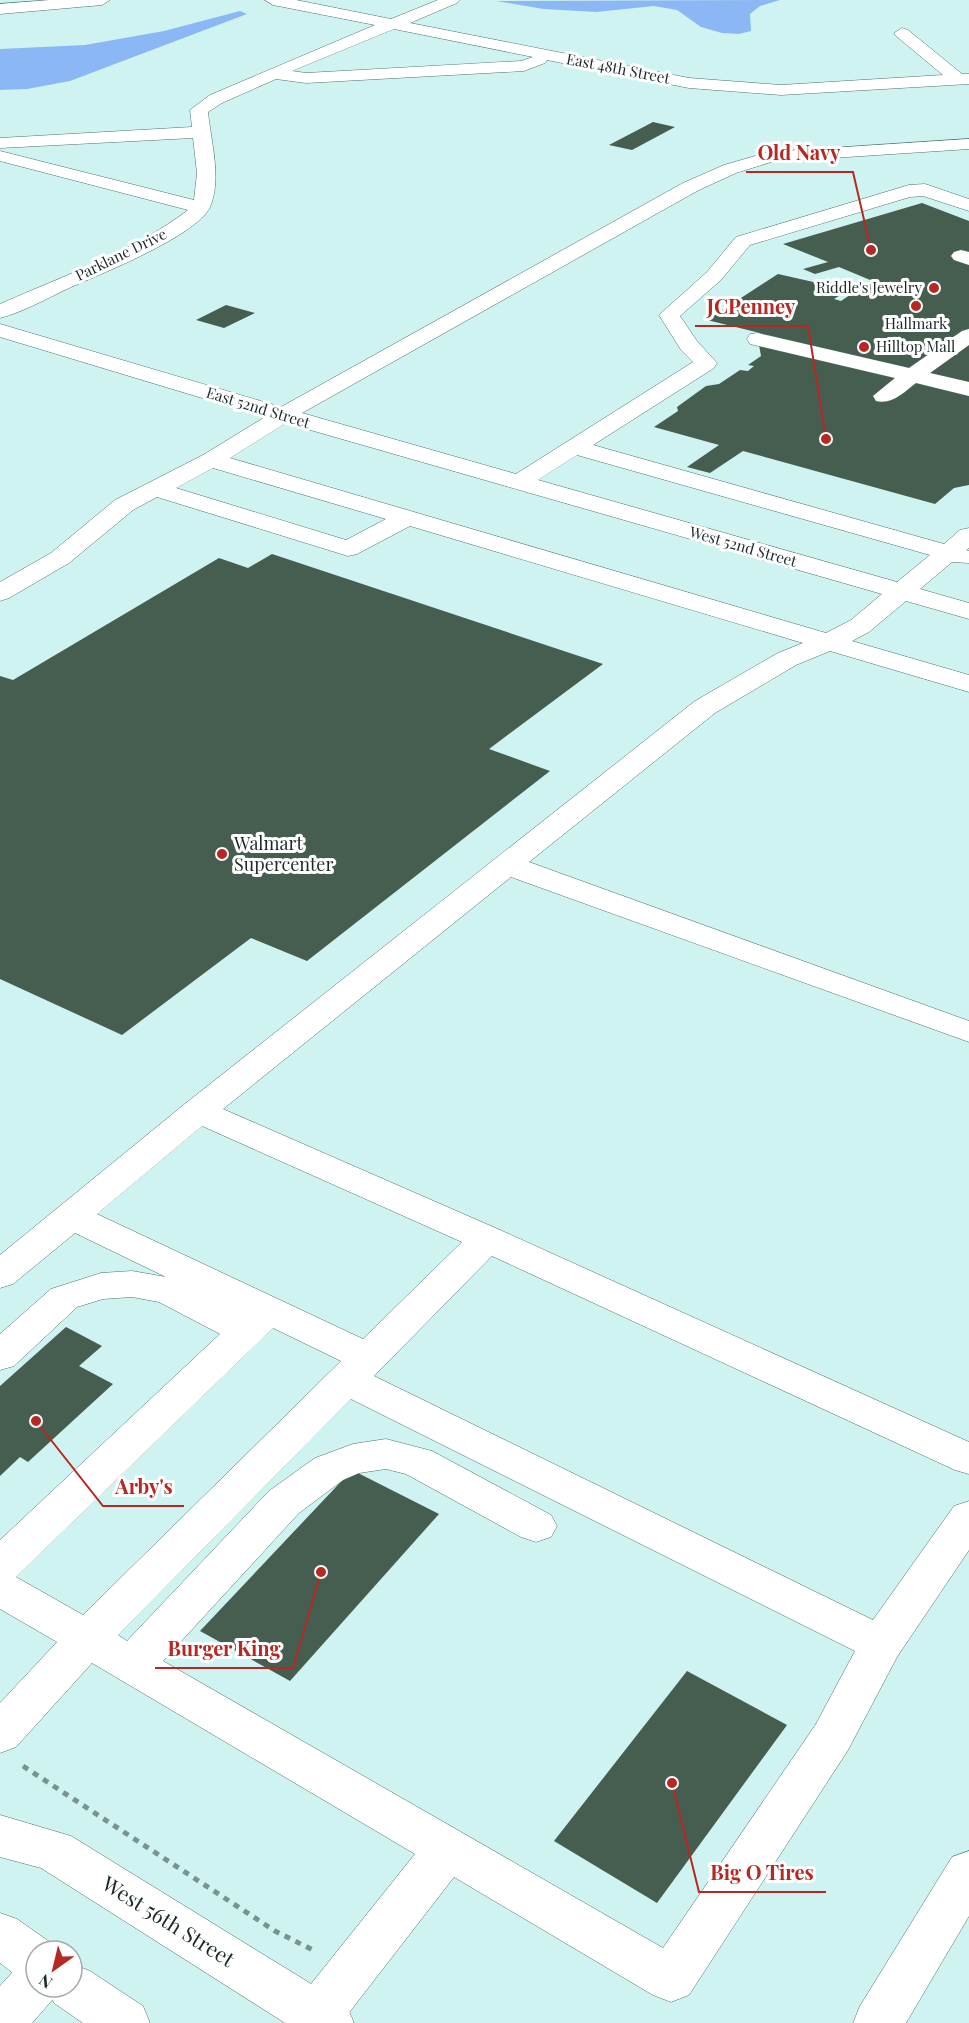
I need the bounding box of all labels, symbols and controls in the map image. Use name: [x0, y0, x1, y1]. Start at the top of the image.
street label: East 48th Street: [565, 48, 672, 88]
callout: Old Navy: [746, 134, 853, 172]
text: Old Navy: [757, 138, 841, 165]
street label: Parklane Drive: [72, 223, 169, 285]
place label: Riddle's Jewelry: [816, 277, 922, 297]
marker: Riddle's Jewelry: [927, 281, 941, 295]
callout: JCPenney: [695, 288, 808, 326]
text: JCPenney: [706, 292, 796, 319]
marker: Hallmark: [909, 299, 923, 313]
place label: Hallmark: [885, 313, 948, 333]
place label: Hilltop Mall: [876, 336, 955, 356]
marker: Hilltop Mall: [857, 340, 871, 354]
street label: East 52nd Street: [204, 382, 313, 432]
street label: West 52nd Street: [686, 521, 800, 571]
place label: Walmart Supercenter: [233, 831, 334, 876]
marker: Walmart Supercenter: [215, 847, 229, 861]
callout: Arby's: [103, 1468, 184, 1506]
text: Arby's: [114, 1472, 173, 1499]
callout: Burger King: [155, 1630, 293, 1668]
text: Burger King: [168, 1634, 280, 1661]
callout: Big O Tires: [699, 1854, 826, 1892]
text: Big O Tires: [710, 1858, 814, 1885]
street label: West 56th Street: [97, 1868, 241, 1972]
north arrow: [24, 1939, 84, 1999]
text: N: [34, 1970, 56, 1994]

